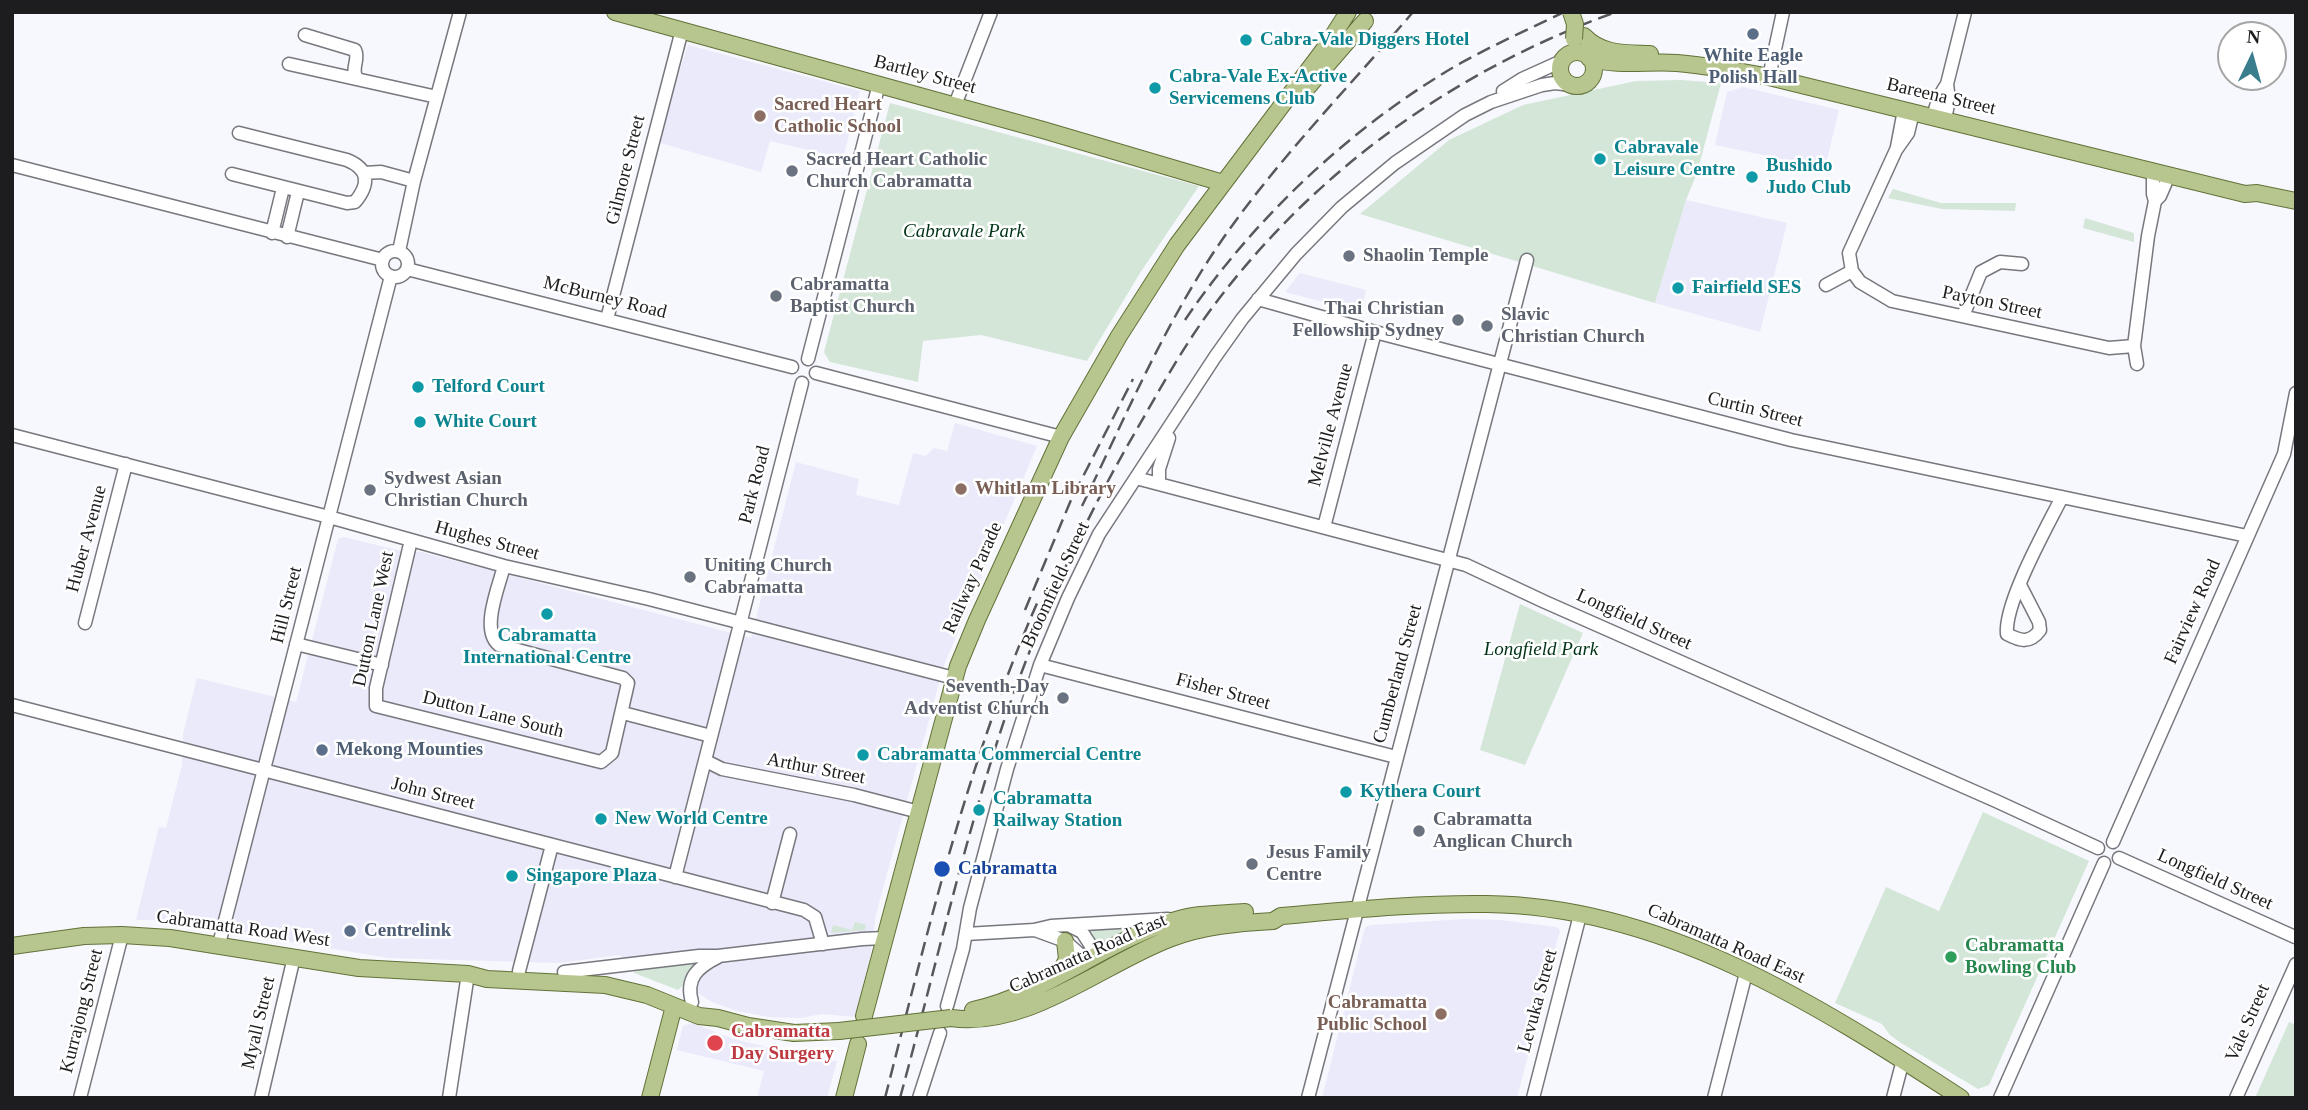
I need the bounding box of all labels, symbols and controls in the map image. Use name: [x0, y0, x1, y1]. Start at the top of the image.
north arrow: [2217, 21, 2287, 91]
marker: White Eagle Polish Hall: [1745, 26, 1761, 42]
text: N: [2246, 26, 2261, 48]
place label: Cabra-Vale Diggers Hotel: [1260, 29, 1469, 51]
marker: Cabra-Vale Diggers Hotel: [1238, 32, 1254, 48]
place label: White Eagle Polish Hall: [1703, 45, 1803, 89]
street label: Bartley Street: [871, 50, 979, 100]
place label: Cabra-Vale Ex-Active Servicemens Club: [1169, 66, 1347, 110]
street label: Bareena Street: [1884, 73, 1998, 121]
marker: Cabra-Vale Ex-Active Servicemens Club: [1147, 80, 1163, 96]
place label: Sacred Heart Catholic School: [774, 94, 901, 138]
marker: Sacred Heart Catholic School: [752, 108, 768, 124]
street label: Gilmore Street: [601, 113, 651, 227]
place label: Cabravale Leisure Centre: [1614, 137, 1735, 181]
place label: Sacred Heart Catholic Church Cabramatta: [806, 149, 987, 193]
marker: Cabravale Leisure Centre: [1592, 151, 1608, 167]
place label: Bushido Judo Club: [1766, 155, 1851, 199]
marker: Sacred Heart Catholic Church Cabramatta: [784, 163, 800, 179]
marker: Bushido Judo Club: [1744, 169, 1760, 185]
park label: Cabravale Park: [903, 221, 1025, 243]
place label: Shaolin Temple: [1363, 245, 1488, 267]
marker: Shaolin Temple: [1341, 248, 1357, 264]
street label: McBurney Road: [541, 272, 669, 324]
place label: Cabramatta Baptist Church: [790, 274, 915, 318]
place label: Fairfield SES: [1692, 277, 1801, 299]
marker: Fairfield SES: [1670, 280, 1686, 296]
street label: Payton Street: [1940, 281, 2044, 325]
marker: Cabramatta Baptist Church: [768, 288, 784, 304]
place label: Thai Christian Fellowship Sydney: [1292, 298, 1444, 342]
place label: Slavic Christian Church: [1501, 304, 1645, 348]
marker: Thai Christian Fellowship Sydney: [1450, 312, 1466, 328]
marker: Slavic Christian Church: [1479, 318, 1495, 334]
street label: Melville Avenue: [1304, 361, 1358, 489]
place label: Telford Court: [432, 376, 545, 398]
marker: Telford Court: [410, 379, 426, 395]
street label: Curtin Street: [1705, 387, 1805, 433]
place label: White Court: [434, 411, 537, 433]
marker: White Court: [412, 414, 428, 430]
street label: Park Road: [734, 444, 776, 526]
place label: Sydwest Asian Christian Church: [384, 468, 528, 512]
place label: Whitlam Library: [975, 478, 1116, 500]
marker: Whitlam Library: [953, 481, 969, 497]
marker: Sydwest Asian Christian Church: [362, 482, 378, 498]
street label: Huber Avenue: [62, 483, 112, 595]
street label: Hughes Street: [432, 516, 542, 566]
street label: Broomfield Street: [1017, 518, 1095, 652]
street label: Railway Parade: [938, 519, 1008, 637]
street label: Dutton Lane West: [349, 549, 399, 689]
place label: Uniting Church Cabramatta: [704, 555, 832, 599]
street label: Fairview Road: [2160, 556, 2226, 668]
street label: Hill Street: [266, 564, 308, 646]
marker: Uniting Church Cabramatta: [682, 569, 698, 585]
street label: Longfield Street: [1573, 584, 1695, 656]
street label: Cumberland Street: [1368, 602, 1428, 746]
marker: Cabramatta International Centre: [539, 606, 555, 622]
place label: Cabramatta International Centre: [463, 625, 631, 669]
park label: Longfield Park: [1484, 639, 1598, 661]
street label: Fisher Street: [1173, 668, 1273, 716]
place label: Seventh-Day Adventist Church: [904, 676, 1049, 720]
street label: Dutton Lane South: [420, 686, 566, 744]
marker: Seventh-Day Adventist Church: [1055, 690, 1071, 706]
place label: Mekong Mounties: [336, 739, 483, 761]
marker: Mekong Mounties: [314, 742, 330, 758]
place label: Cabramatta Commercial Centre: [877, 744, 1141, 766]
marker: Cabramatta Commercial Centre: [855, 747, 871, 763]
street label: Arthur Street: [765, 748, 867, 790]
street label: John Street: [389, 773, 477, 815]
place label: Kythera Court: [1360, 781, 1481, 803]
marker: Kythera Court: [1338, 784, 1354, 800]
place label: Cabramatta Railway Station: [993, 788, 1122, 832]
marker: Cabramatta Railway Station: [971, 802, 987, 818]
place label: New World Centre: [615, 808, 768, 830]
place label: Cabramatta Anglican Church: [1433, 809, 1573, 853]
marker: New World Centre: [593, 811, 609, 827]
marker: Cabramatta Anglican Church: [1411, 823, 1427, 839]
place label: Jesus Family Centre: [1266, 842, 1371, 886]
street label: Longfield Street: [2154, 844, 2276, 916]
marker: Jesus Family Centre: [1244, 856, 1260, 872]
place label: Cabramatta: [958, 858, 1057, 880]
marker: Cabramatta: [932, 859, 952, 879]
place label: Singapore Plaza: [526, 865, 657, 887]
marker: Singapore Plaza: [504, 868, 520, 884]
street label: Cabramatta Road East: [1644, 899, 1808, 989]
street label: Cabramatta Road West: [155, 906, 331, 952]
street label: Cabramatta Road East: [1006, 909, 1170, 999]
place label: Centrelink: [364, 920, 451, 942]
marker: Centrelink: [342, 923, 358, 939]
place label: Cabramatta Bowling Club: [1965, 935, 2076, 979]
street label: Kurrajong Street: [56, 947, 108, 1075]
street label: Levuka Street: [1513, 947, 1563, 1055]
marker: Cabramatta Bowling Club: [1943, 949, 1959, 965]
street label: Myall Street: [237, 974, 281, 1072]
street label: Vale Street: [2221, 981, 2275, 1065]
place label: Cabramatta Public School: [1317, 992, 1427, 1036]
marker: Cabramatta Public School: [1433, 1006, 1449, 1022]
place label: Cabramatta Day Surgery: [731, 1021, 834, 1065]
marker: Cabramatta Day Surgery: [705, 1033, 725, 1053]

